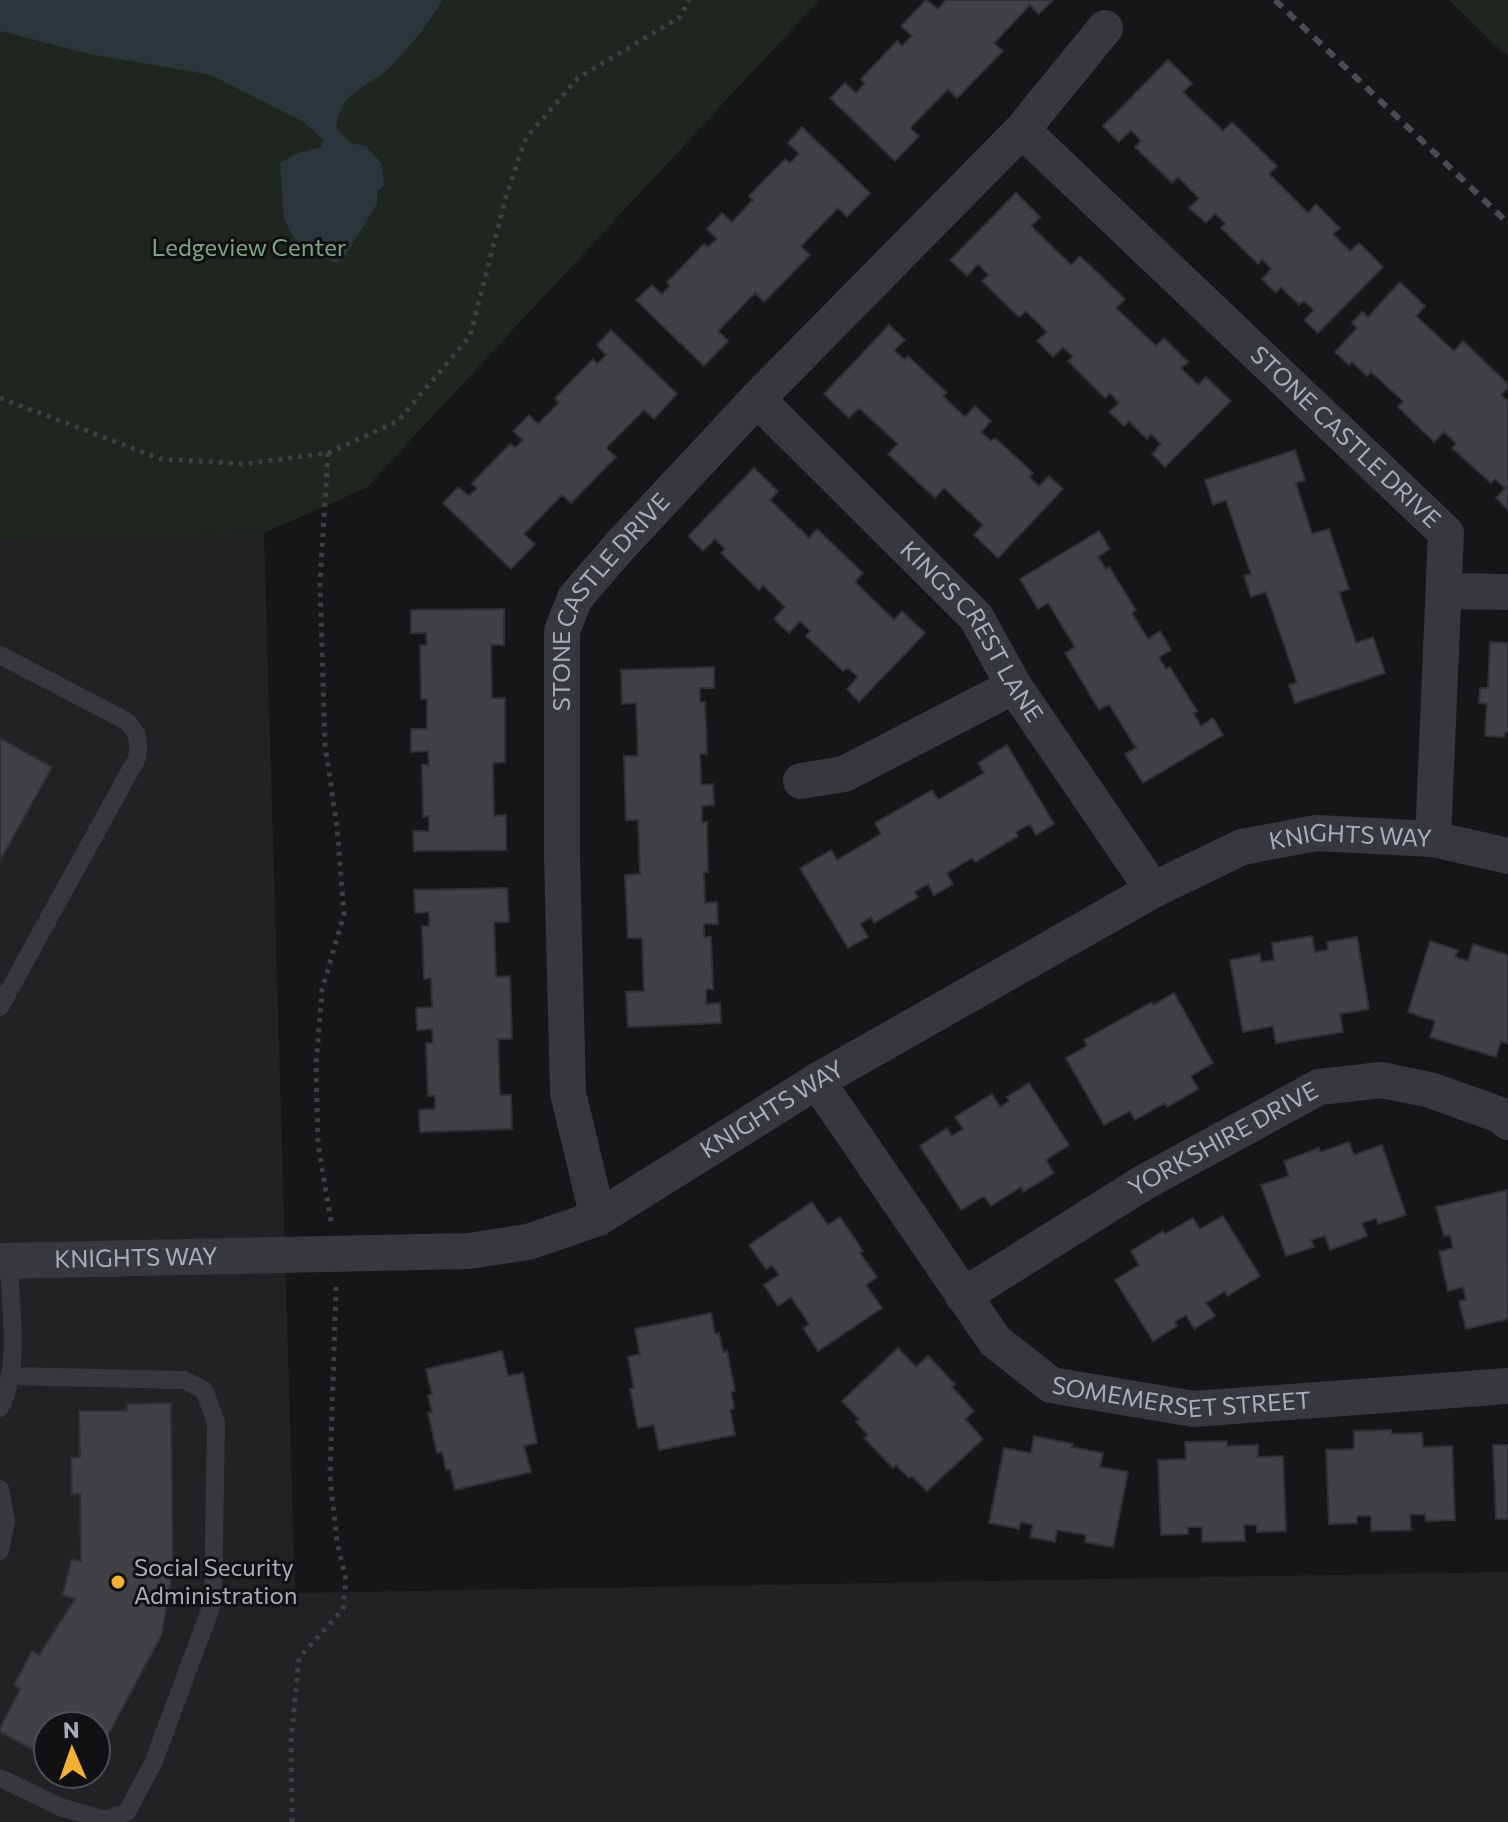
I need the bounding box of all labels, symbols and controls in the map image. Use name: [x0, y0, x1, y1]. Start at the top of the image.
park label: Ledgeview Center: [152, 232, 347, 261]
street label: STONE CASTLE DRIVE: [1245, 339, 1447, 533]
street label: STONE CASTLE DRIVE: [546, 486, 675, 711]
street label: KINGS CREST LANE: [895, 534, 1050, 727]
street label: KNIGHTS WAY: [1266, 817, 1433, 855]
street label: KNIGHTS WAY: [694, 1053, 849, 1164]
street label: YORKSHIRE DRIVE: [1122, 1075, 1322, 1202]
street label: KNIGHTS WAY: [54, 1240, 218, 1273]
street label: SOMEMERSET STREET: [1050, 1369, 1312, 1422]
place label: Social Security Administration: [134, 1552, 298, 1609]
marker: Social Security Administration: [109, 1573, 127, 1591]
north arrow: [32, 1710, 112, 1790]
text: N: [63, 1716, 80, 1743]

